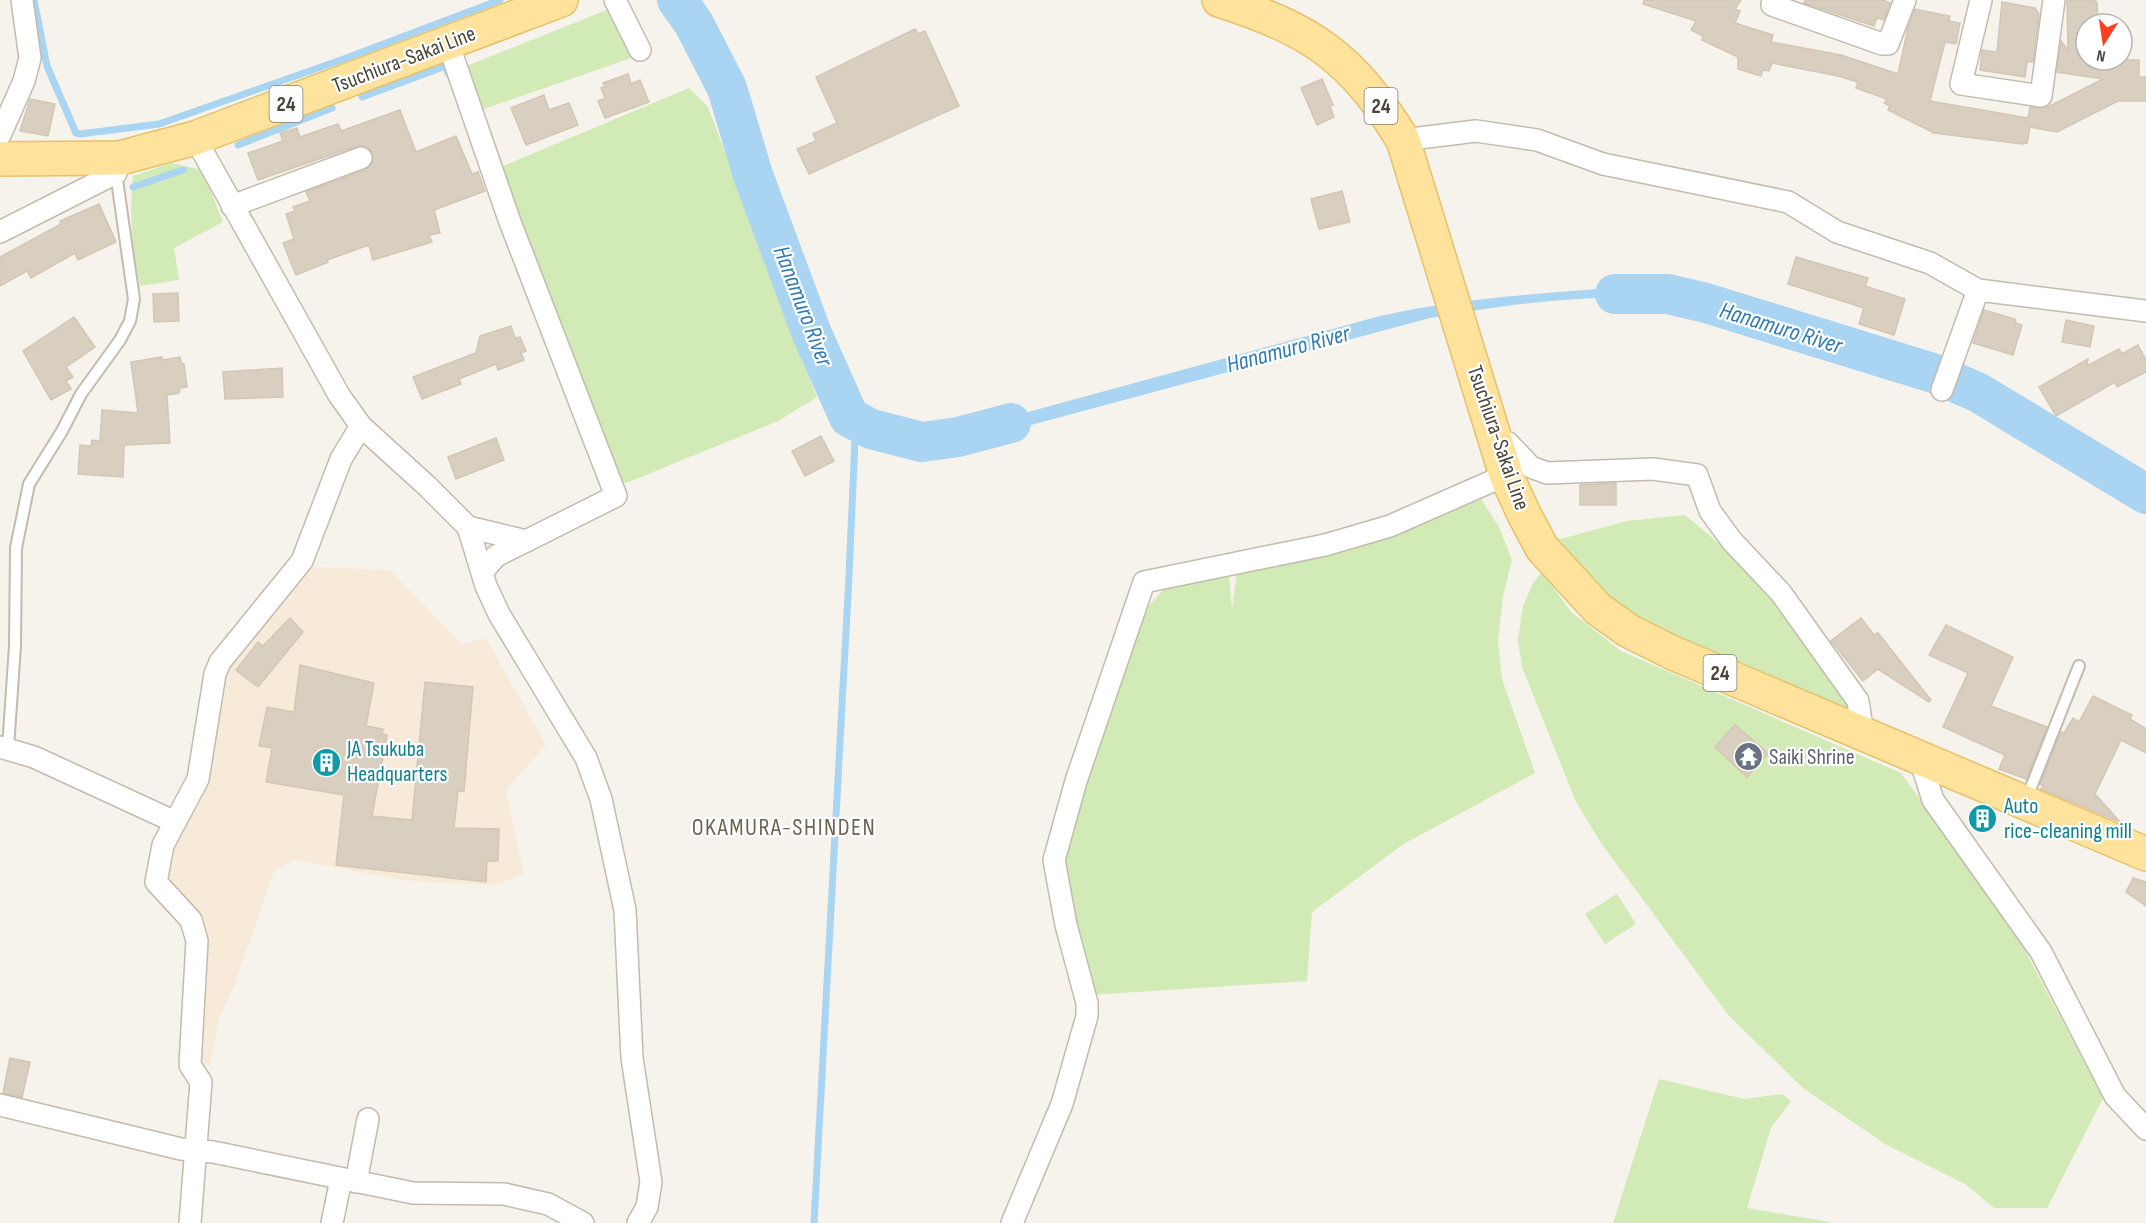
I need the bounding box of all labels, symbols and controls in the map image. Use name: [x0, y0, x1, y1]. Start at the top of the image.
north arrow: [2074, 12, 2134, 72]
street label: Tsuchiura-Sakai Line: [328, 20, 480, 100]
text: N: [2095, 45, 2107, 65]
road number: 24: [270, 86, 302, 122]
road number: 24: [1364, 88, 1398, 124]
water label: Hanamuro River: [767, 242, 840, 371]
water label: Hanamuro River: [1716, 296, 1847, 361]
water label: Hanamuro River: [1223, 318, 1354, 379]
street label: Tsuchiura-Sakai Line: [1461, 362, 1535, 514]
road number: 24: [1704, 655, 1736, 691]
place label: JA Tsukuba Headquarters: [346, 736, 447, 788]
temple icon: Saiki Shrine: [1732, 741, 1764, 773]
place label: Saiki Shrine: [1769, 744, 1854, 771]
building icon: JA Tsukuba Headquarters: [310, 746, 342, 778]
place label: Auto rice-cleaning mill: [2003, 793, 2132, 845]
building icon: Auto rice-cleaning mill: [1967, 803, 1999, 835]
district label: OKAMURA-SHINDEN: [692, 813, 876, 842]

